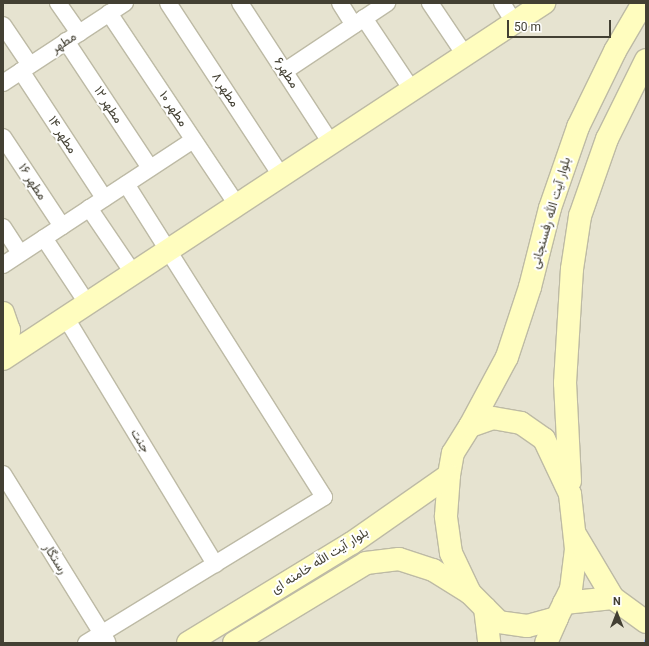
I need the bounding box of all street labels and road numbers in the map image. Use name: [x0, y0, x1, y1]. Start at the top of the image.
street label: مطهر: [48, 29, 80, 57]
street label: مطهر۶: [270, 55, 302, 91]
street label: مطهر ۸: [208, 70, 242, 110]
street label: مطهر ۱۲: [90, 84, 126, 126]
street label: مطهر ۱۰: [155, 88, 191, 130]
street label: مطهر ۱۴: [44, 113, 80, 157]
street label: بلوار آیت الله رفسنجانی: [528, 155, 574, 271]
street label: مطهر ۱۶: [14, 161, 50, 203]
street label: جنت: [127, 426, 153, 456]
street label: بلوار آیت الله خامنه ای: [268, 525, 372, 597]
street label: رستگار: [40, 541, 70, 577]

